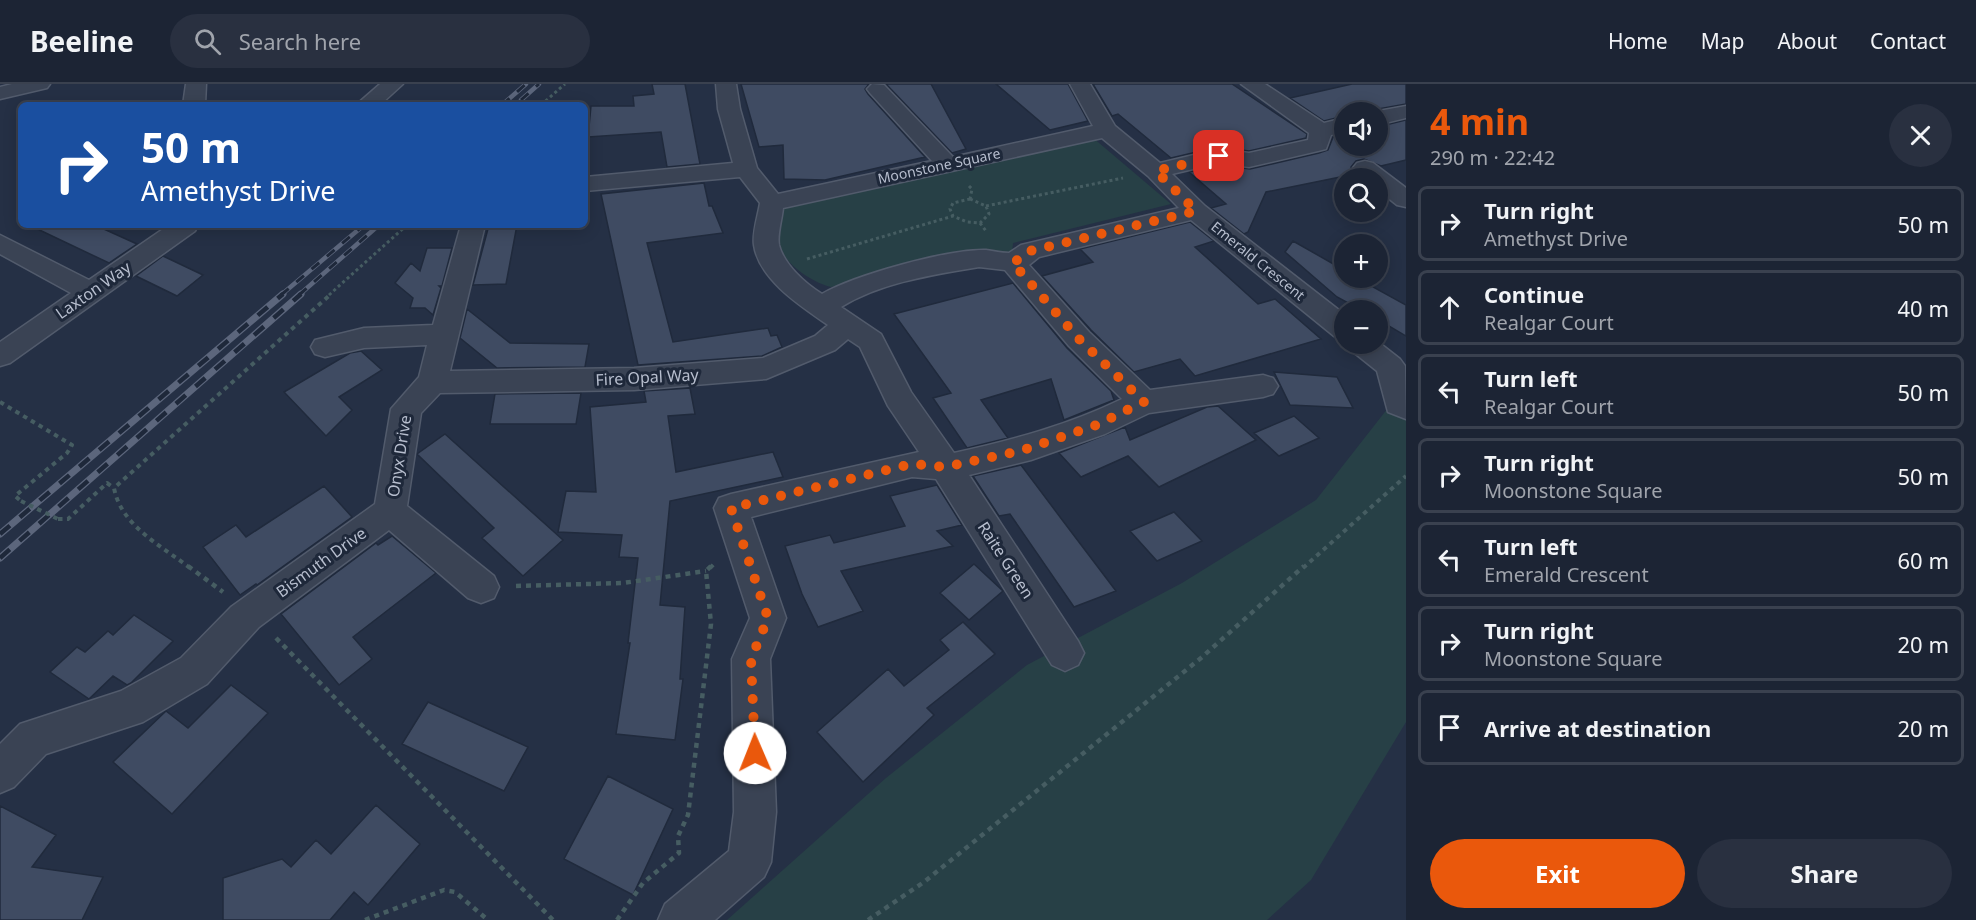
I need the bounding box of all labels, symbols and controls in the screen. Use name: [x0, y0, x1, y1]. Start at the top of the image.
search box: [170, 14, 590, 68]
text: Beeline: [30, 22, 134, 60]
icon: search: [191, 25, 224, 58]
text: Search here: [239, 26, 361, 56]
text: Home: [1608, 27, 1668, 55]
text: Map: [1701, 27, 1744, 55]
text: About: [1777, 27, 1837, 55]
text: Contact: [1870, 27, 1946, 55]
text: 4 min: [1430, 97, 1529, 146]
map controls: [1334, 102, 1388, 354]
button: sound: [1334, 102, 1388, 156]
button: close: [1889, 104, 1952, 167]
text: 50 m: [141, 118, 241, 175]
icon: right: [42, 126, 120, 204]
pin: [1193, 130, 1244, 181]
icon: arrive: [1202, 139, 1235, 172]
street label: Moonstone Square: [876, 143, 1002, 188]
text: 290 m · 22:42: [1430, 144, 1555, 171]
button: search: [1334, 168, 1388, 222]
text: Amethyst Drive: [141, 172, 335, 209]
text: Turn right: [1484, 195, 1594, 225]
icon: right: [1433, 207, 1466, 240]
text: 50 m: [1898, 209, 1949, 239]
street label: Emerald Crescent: [1208, 217, 1309, 304]
text: Amethyst Drive: [1484, 225, 1628, 252]
button: +: [1334, 234, 1388, 288]
street label: Laxton Way: [51, 256, 136, 324]
text: Continue: [1484, 279, 1584, 309]
icon: ahead: [1433, 291, 1466, 324]
text: 40 m: [1898, 293, 1949, 323]
button: −: [1334, 300, 1388, 354]
text: Realgar Court: [1484, 309, 1614, 336]
street label: Fire Opal Way: [595, 363, 700, 391]
text: Turn left: [1484, 363, 1578, 393]
icon: left: [1433, 375, 1466, 408]
text: 50 m: [1898, 377, 1949, 407]
text: Realgar Court: [1484, 393, 1614, 420]
street label: Onyx Drive: [382, 413, 416, 499]
text: Turn right: [1484, 447, 1594, 477]
icon: right: [1433, 459, 1466, 492]
text: 50 m: [1898, 461, 1949, 491]
text: Moonstone Square: [1484, 477, 1662, 504]
street label: Raite Green: [973, 517, 1039, 603]
street label: Bismuth Drive: [271, 522, 371, 602]
text: Turn left: [1484, 531, 1578, 561]
icon: left: [1433, 543, 1466, 576]
text: 60 m: [1898, 545, 1949, 575]
text: Emerald Crescent: [1484, 561, 1649, 588]
text: Turn right: [1484, 615, 1594, 645]
icon: right: [1433, 627, 1466, 660]
text: 20 m: [1898, 629, 1949, 659]
text: Moonstone Square: [1484, 645, 1662, 672]
icon: arrive: [1433, 711, 1466, 744]
text: Arrive at destination: [1484, 713, 1711, 743]
text: 20 m: [1898, 713, 1949, 743]
position arrow: [723, 721, 787, 785]
button: Exit: [1430, 839, 1685, 908]
button: Share: [1697, 839, 1952, 908]

